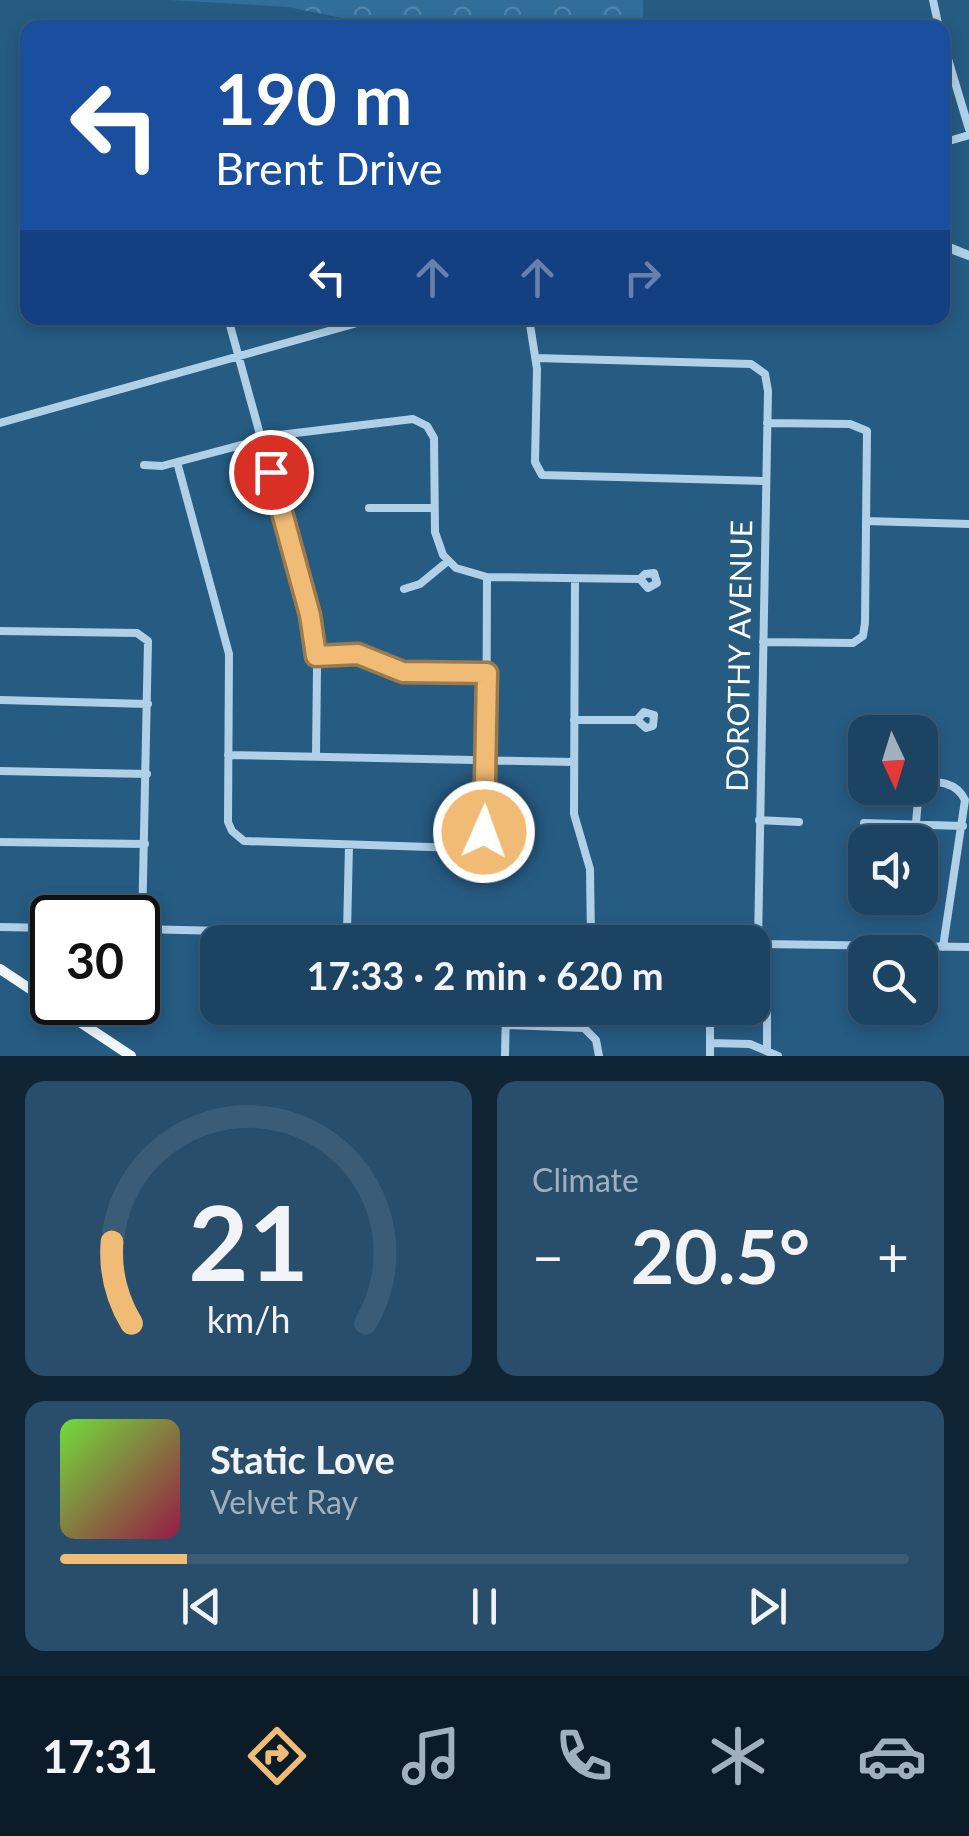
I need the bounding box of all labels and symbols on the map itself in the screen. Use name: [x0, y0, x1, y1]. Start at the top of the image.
pin: [229, 430, 314, 515]
street label: DOROTHY AVENUE: [718, 520, 758, 792]
north arrow: [848, 715, 938, 805]
position arrow: [432, 780, 536, 884]
speed limit sign: 30: [30, 895, 160, 1025]

